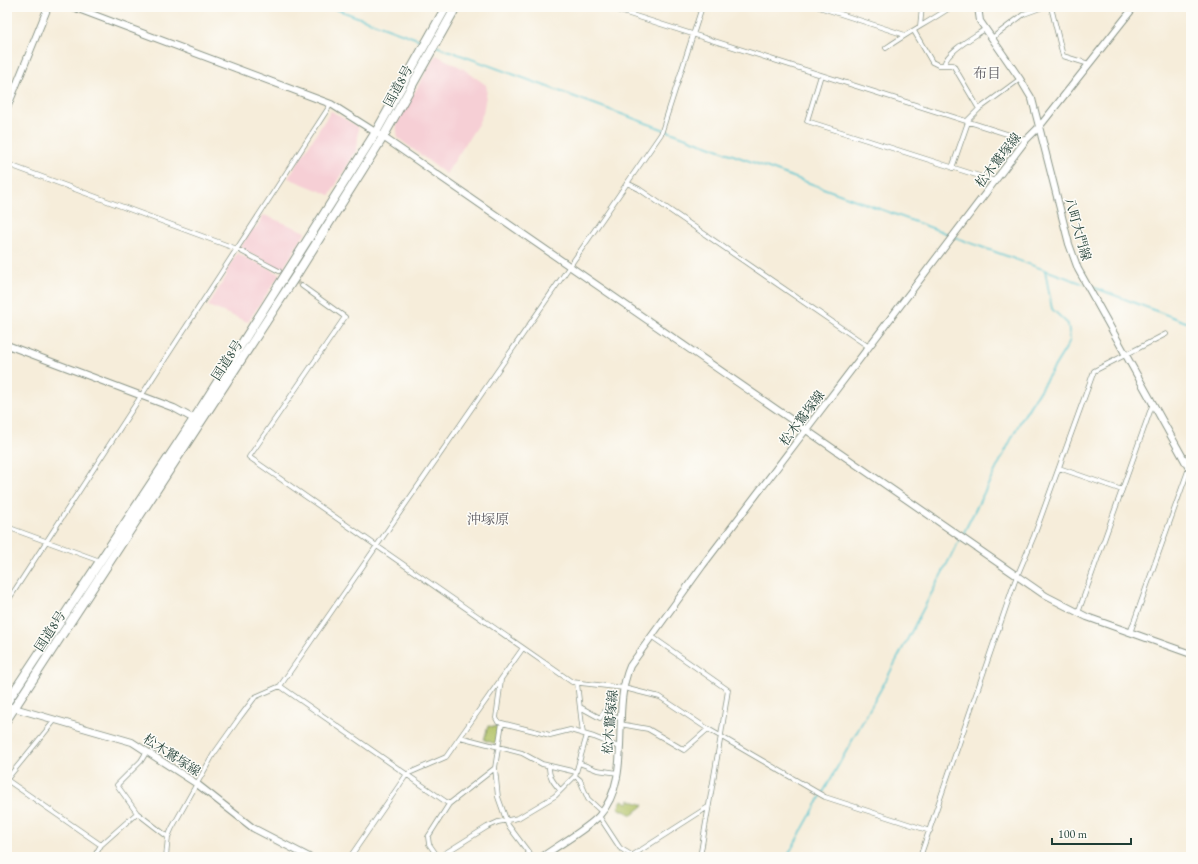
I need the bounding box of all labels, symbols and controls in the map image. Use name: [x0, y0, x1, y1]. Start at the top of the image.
street label: 国道8号: [380, 62, 416, 110]
district label: 布目: [973, 64, 1001, 82]
street label: 松木鷲塚線: [971, 129, 1025, 191]
street label: 八町大門線: [1061, 195, 1095, 263]
street label: 国道8号: [208, 336, 246, 384]
street label: 松木鷲塚線: [776, 387, 828, 449]
district label: 沖塚原: [467, 510, 509, 528]
street label: 国道8号: [31, 607, 69, 655]
street label: 松木鷲塚線: [599, 689, 621, 755]
street label: 松木鷲塚線: [140, 730, 204, 780]
scale bar: [1052, 820, 1131, 846]
text: 100 m: [1058, 826, 1088, 842]

